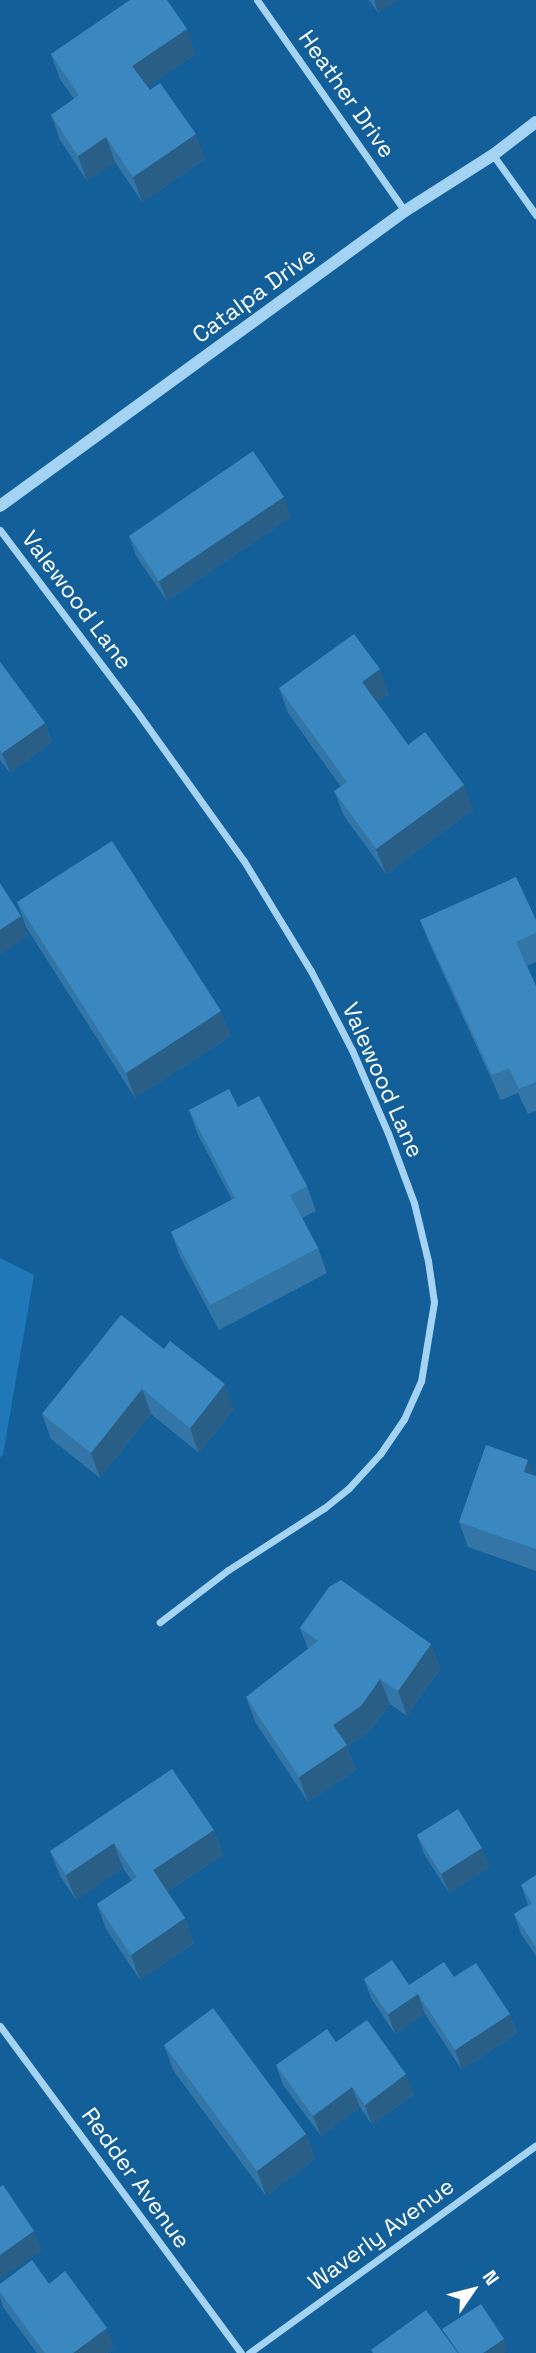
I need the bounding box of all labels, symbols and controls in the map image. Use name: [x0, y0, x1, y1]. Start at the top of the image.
street label: Heather Drive: [293, 25, 401, 163]
street label: Catalpa Drive: [187, 241, 321, 349]
street label: Valewood Lane: [16, 525, 138, 675]
street label: Valewood Lane: [337, 998, 429, 1162]
street label: Redder Avenue: [76, 2102, 196, 2254]
street label: Waverly Avenue: [303, 2172, 459, 2296]
north arrow: [438, 2255, 508, 2325]
text: N: [477, 2265, 504, 2290]

